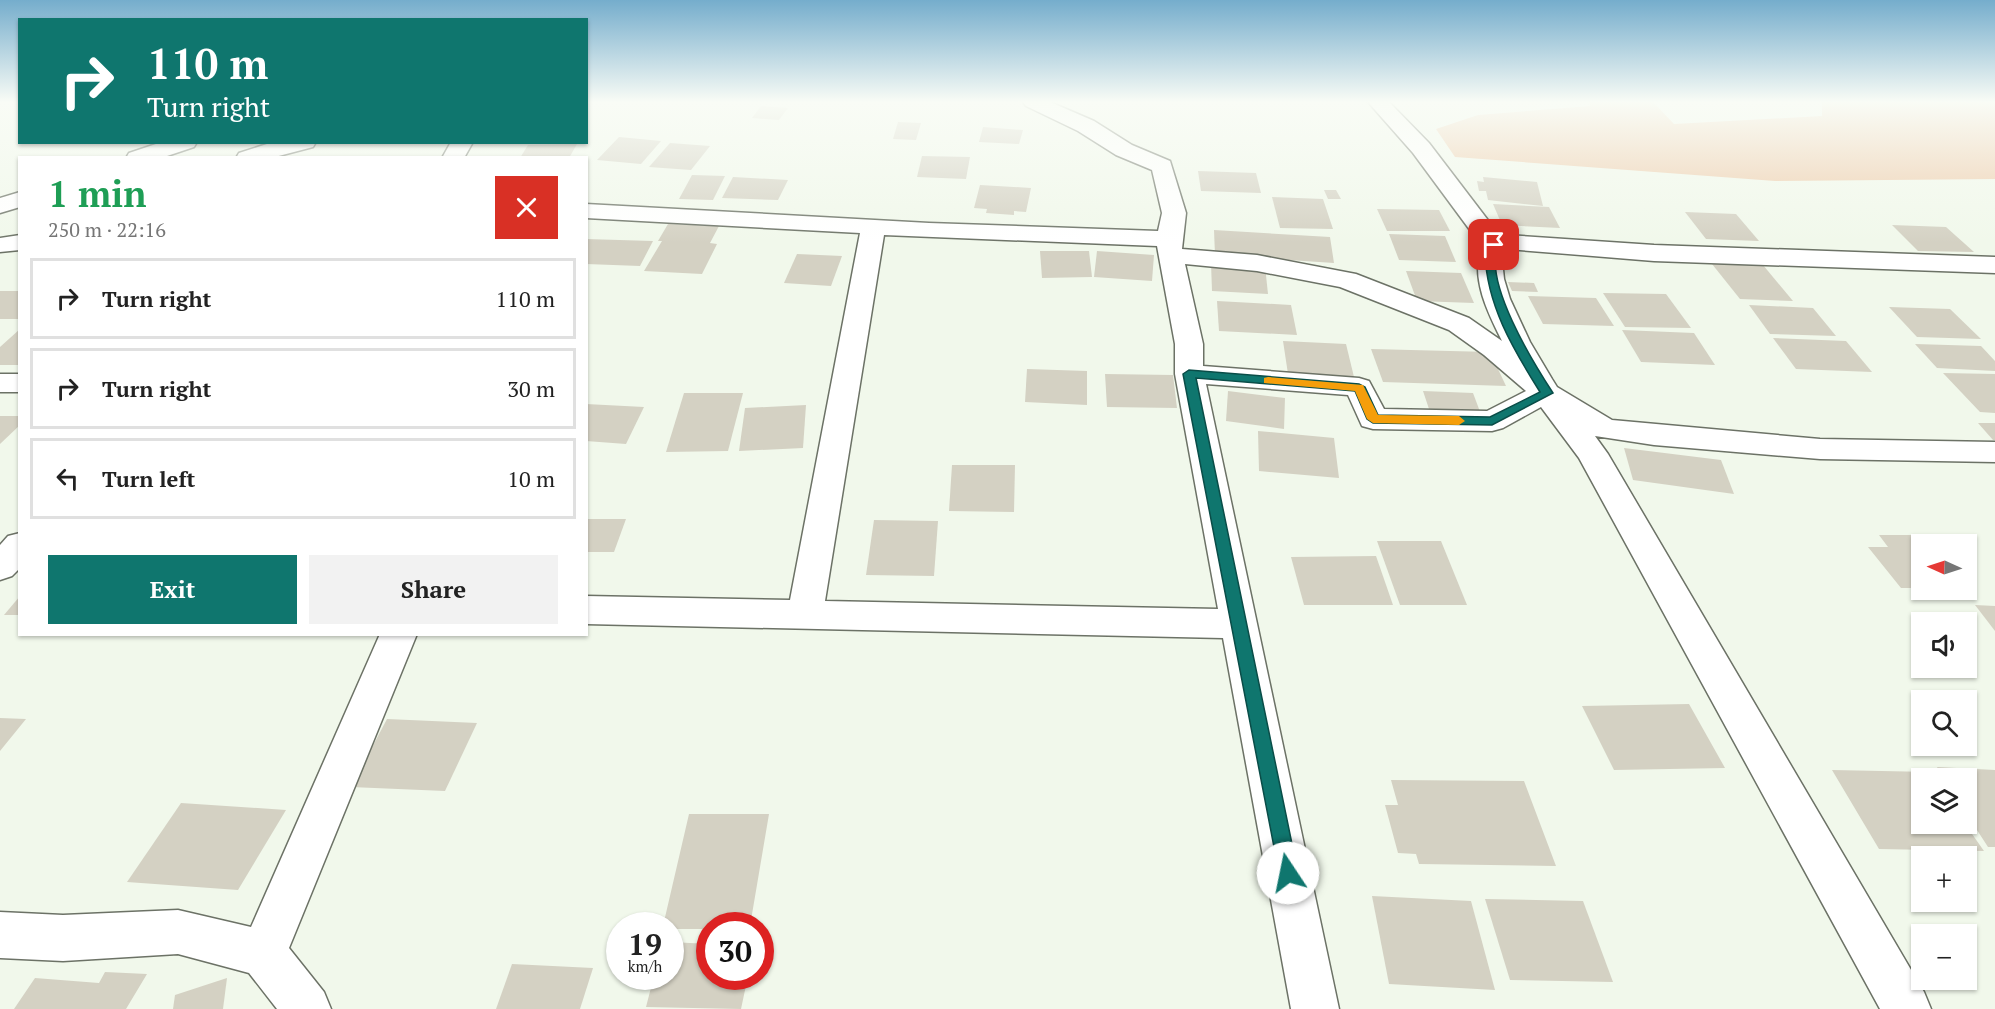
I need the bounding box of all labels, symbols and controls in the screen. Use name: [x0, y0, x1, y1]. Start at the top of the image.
text: 110 m: [147, 35, 268, 91]
icon: right: [48, 42, 126, 120]
text: Turn right: [147, 89, 270, 125]
text: 1 min: [48, 170, 146, 217]
button: close: [495, 176, 558, 239]
text: 250 m · 22:16: [48, 216, 166, 243]
pin: [1468, 219, 1519, 270]
icon: arrive: [1477, 228, 1510, 261]
icon: right: [51, 282, 84, 315]
text: Turn right: [102, 284, 211, 313]
text: 110 m: [495, 284, 555, 313]
icon: right: [51, 372, 84, 405]
text: Turn right: [102, 374, 211, 403]
text: 30 m: [507, 374, 555, 403]
icon: left: [51, 462, 84, 495]
text: Turn left: [102, 464, 195, 493]
text: 10 m: [507, 464, 555, 493]
north arrow: [1911, 534, 1977, 600]
map controls: [1911, 534, 1977, 990]
button: Exit: [48, 555, 297, 624]
button: Share: [309, 555, 558, 624]
button: sound: [1911, 612, 1977, 678]
button: search: [1911, 690, 1977, 756]
button: layers: [1911, 768, 1977, 834]
position arrow: [1256, 841, 1320, 905]
button: +: [1911, 846, 1977, 912]
speed limit sign: 30: [696, 912, 774, 990]
text: 19: [628, 924, 662, 964]
button: −: [1911, 924, 1977, 990]
text: km/h: [628, 956, 662, 976]

